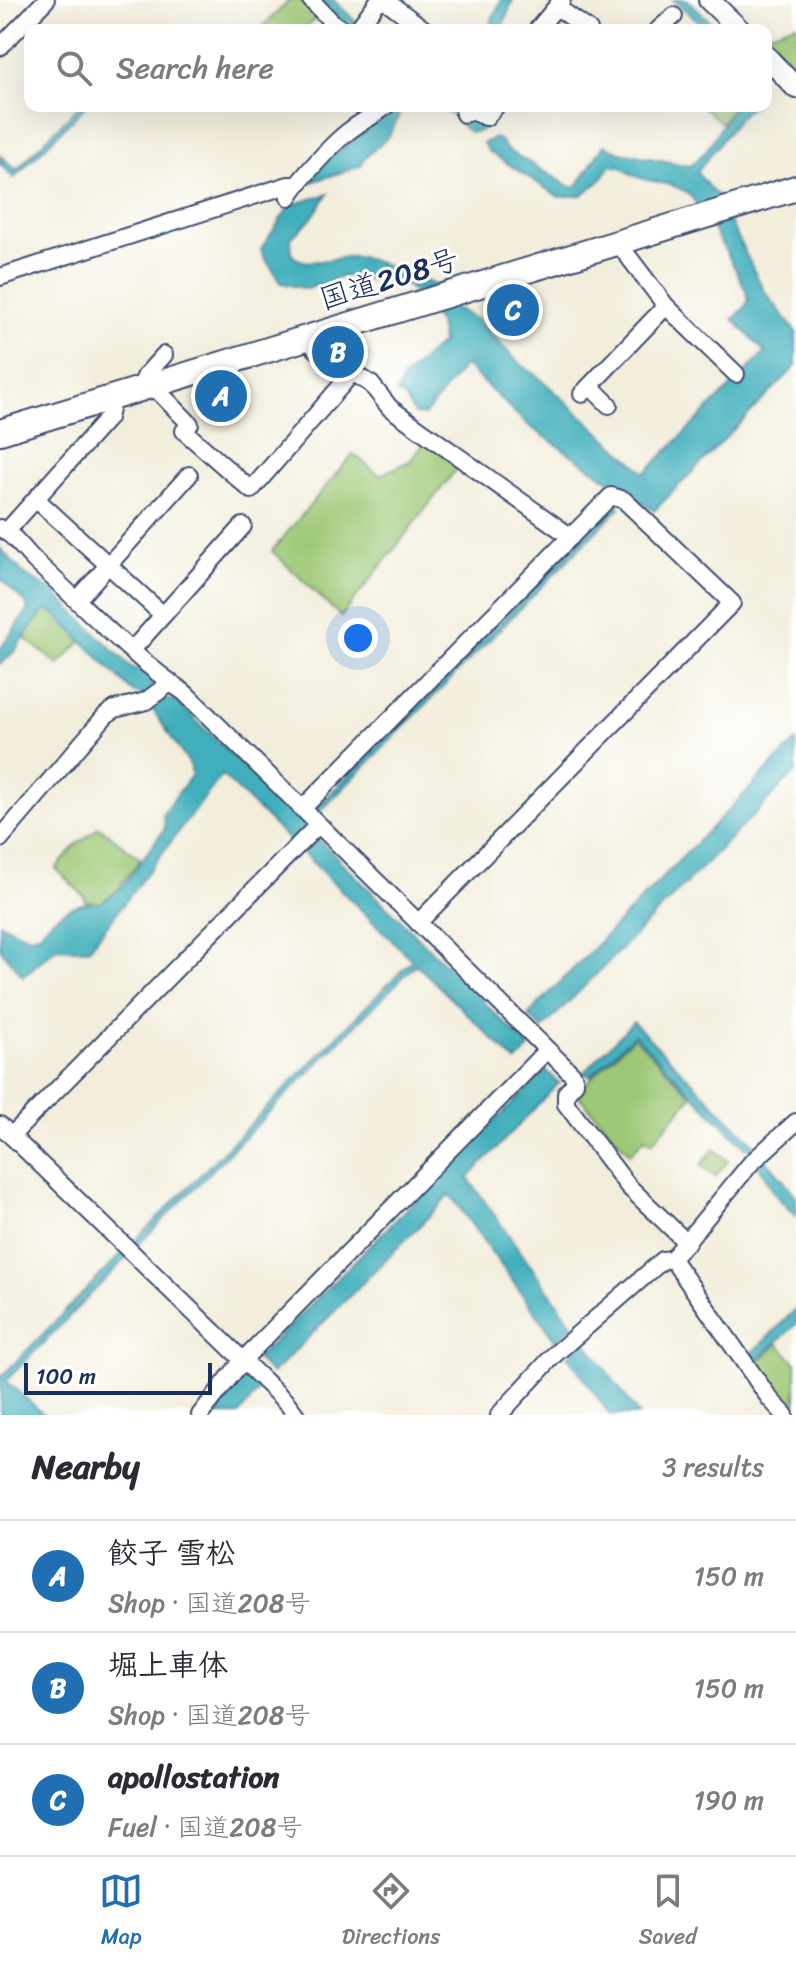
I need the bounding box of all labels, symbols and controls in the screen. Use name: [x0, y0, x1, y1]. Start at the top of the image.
search box: [24, 24, 772, 112]
text: Search here: [116, 41, 274, 95]
icon: search: [52, 46, 96, 90]
street label: 国道208号: [312, 232, 466, 326]
pin: C: [487, 280, 539, 340]
pin: B: [312, 322, 364, 382]
pin: A: [195, 366, 247, 426]
your location: [338, 618, 378, 658]
text: 100 m: [36, 1357, 96, 1396]
scale bar: [24, 1359, 212, 1395]
text: Nearby: [32, 1437, 140, 1497]
text: 3 results: [662, 1444, 764, 1490]
text: 餃子 雪松: [108, 1526, 236, 1580]
text: A: [49, 1553, 67, 1599]
text: 150 m: [694, 1553, 764, 1599]
text: Shop · 国道208号: [108, 1580, 311, 1626]
text: 堀上車体: [108, 1638, 228, 1692]
text: B: [50, 1665, 66, 1711]
text: 150 m: [694, 1665, 764, 1711]
text: Shop · 国道208号: [108, 1692, 311, 1738]
text: apollostation: [108, 1750, 279, 1804]
text: C: [50, 1777, 66, 1823]
text: 190 m: [694, 1777, 764, 1823]
text: Fuel · 国道208号: [108, 1804, 302, 1850]
tab: Map: [99, 1869, 143, 1956]
tab: Directions: [342, 1869, 440, 1956]
tab: Saved: [639, 1869, 697, 1956]

